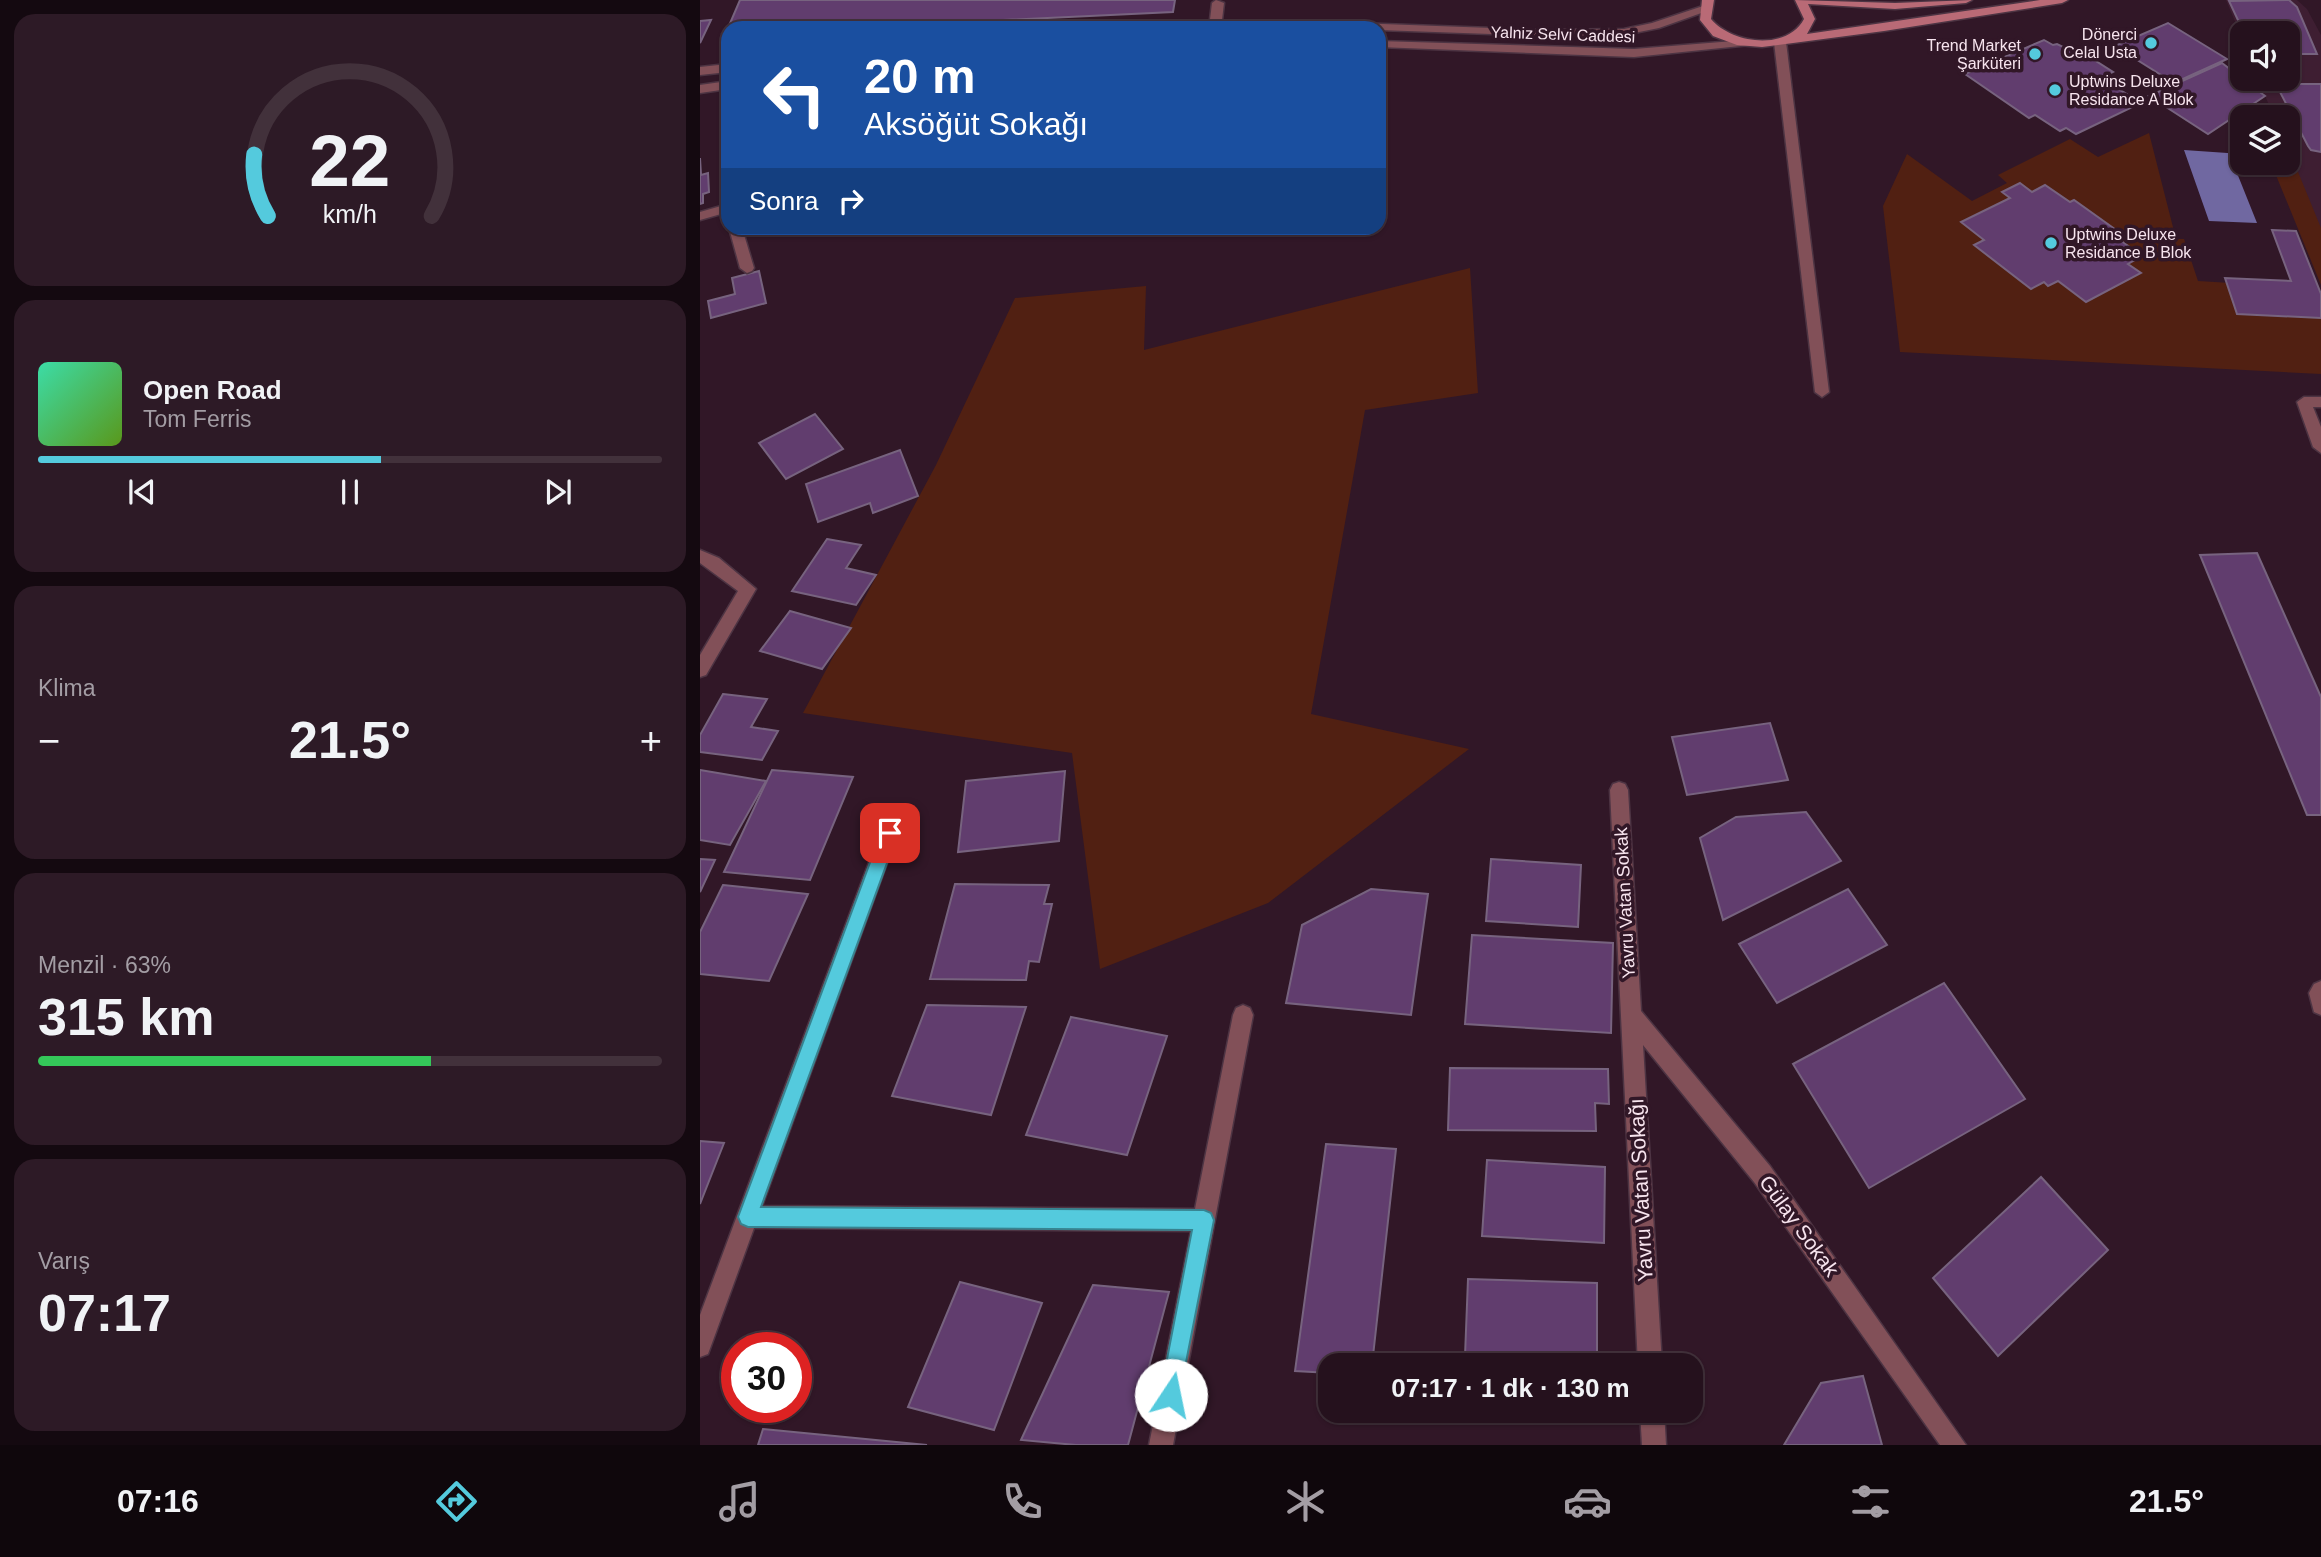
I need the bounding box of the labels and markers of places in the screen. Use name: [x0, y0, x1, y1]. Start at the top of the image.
place label: Dönerci Celal Usta: [2063, 26, 2137, 61]
marker: Dönerci Celal Usta: [2143, 35, 2159, 51]
place label: Trend Market Şarküteri: [1926, 37, 2022, 72]
marker: Trend Market Şarküteri: [2027, 46, 2043, 62]
place label: Uptwins Deluxe Residance A Blok: [2069, 73, 2195, 108]
marker: Uptwins Deluxe Residance A Blok: [2047, 82, 2063, 98]
place label: Uptwins Deluxe Residance B Blok: [2065, 226, 2192, 261]
marker: Uptwins Deluxe Residance B Blok: [2043, 235, 2059, 251]
pin: [860, 803, 920, 863]

